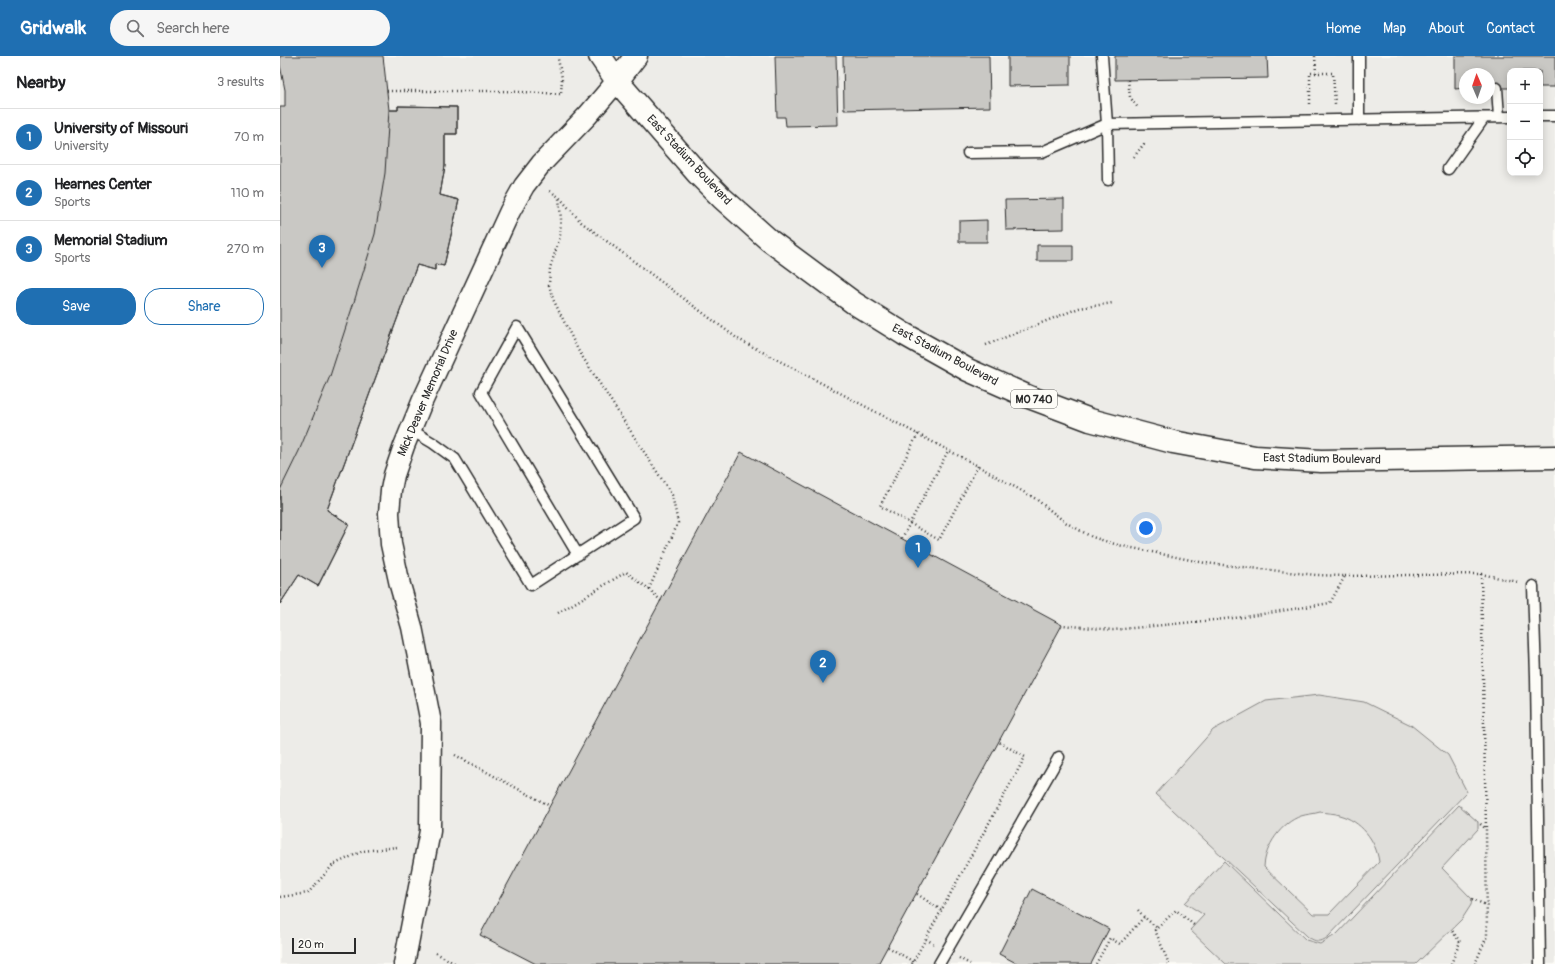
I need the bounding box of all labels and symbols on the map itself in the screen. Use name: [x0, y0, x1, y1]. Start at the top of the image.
north arrow: [1459, 68, 1495, 104]
street label: East Stadium Boulevard: [643, 112, 735, 208]
pin: 3: [309, 235, 335, 268]
street label: East Stadium Boulevard: [889, 321, 1001, 389]
street label: Mick Deaver Memorial Drive: [394, 327, 462, 459]
road number: MO 740: [1011, 390, 1057, 408]
street label: East Stadium Boulevard: [1263, 450, 1381, 468]
your location: [1136, 518, 1156, 538]
pin: 1: [905, 535, 931, 568]
pin: 2: [810, 650, 836, 683]
scale bar: [292, 936, 356, 955]

